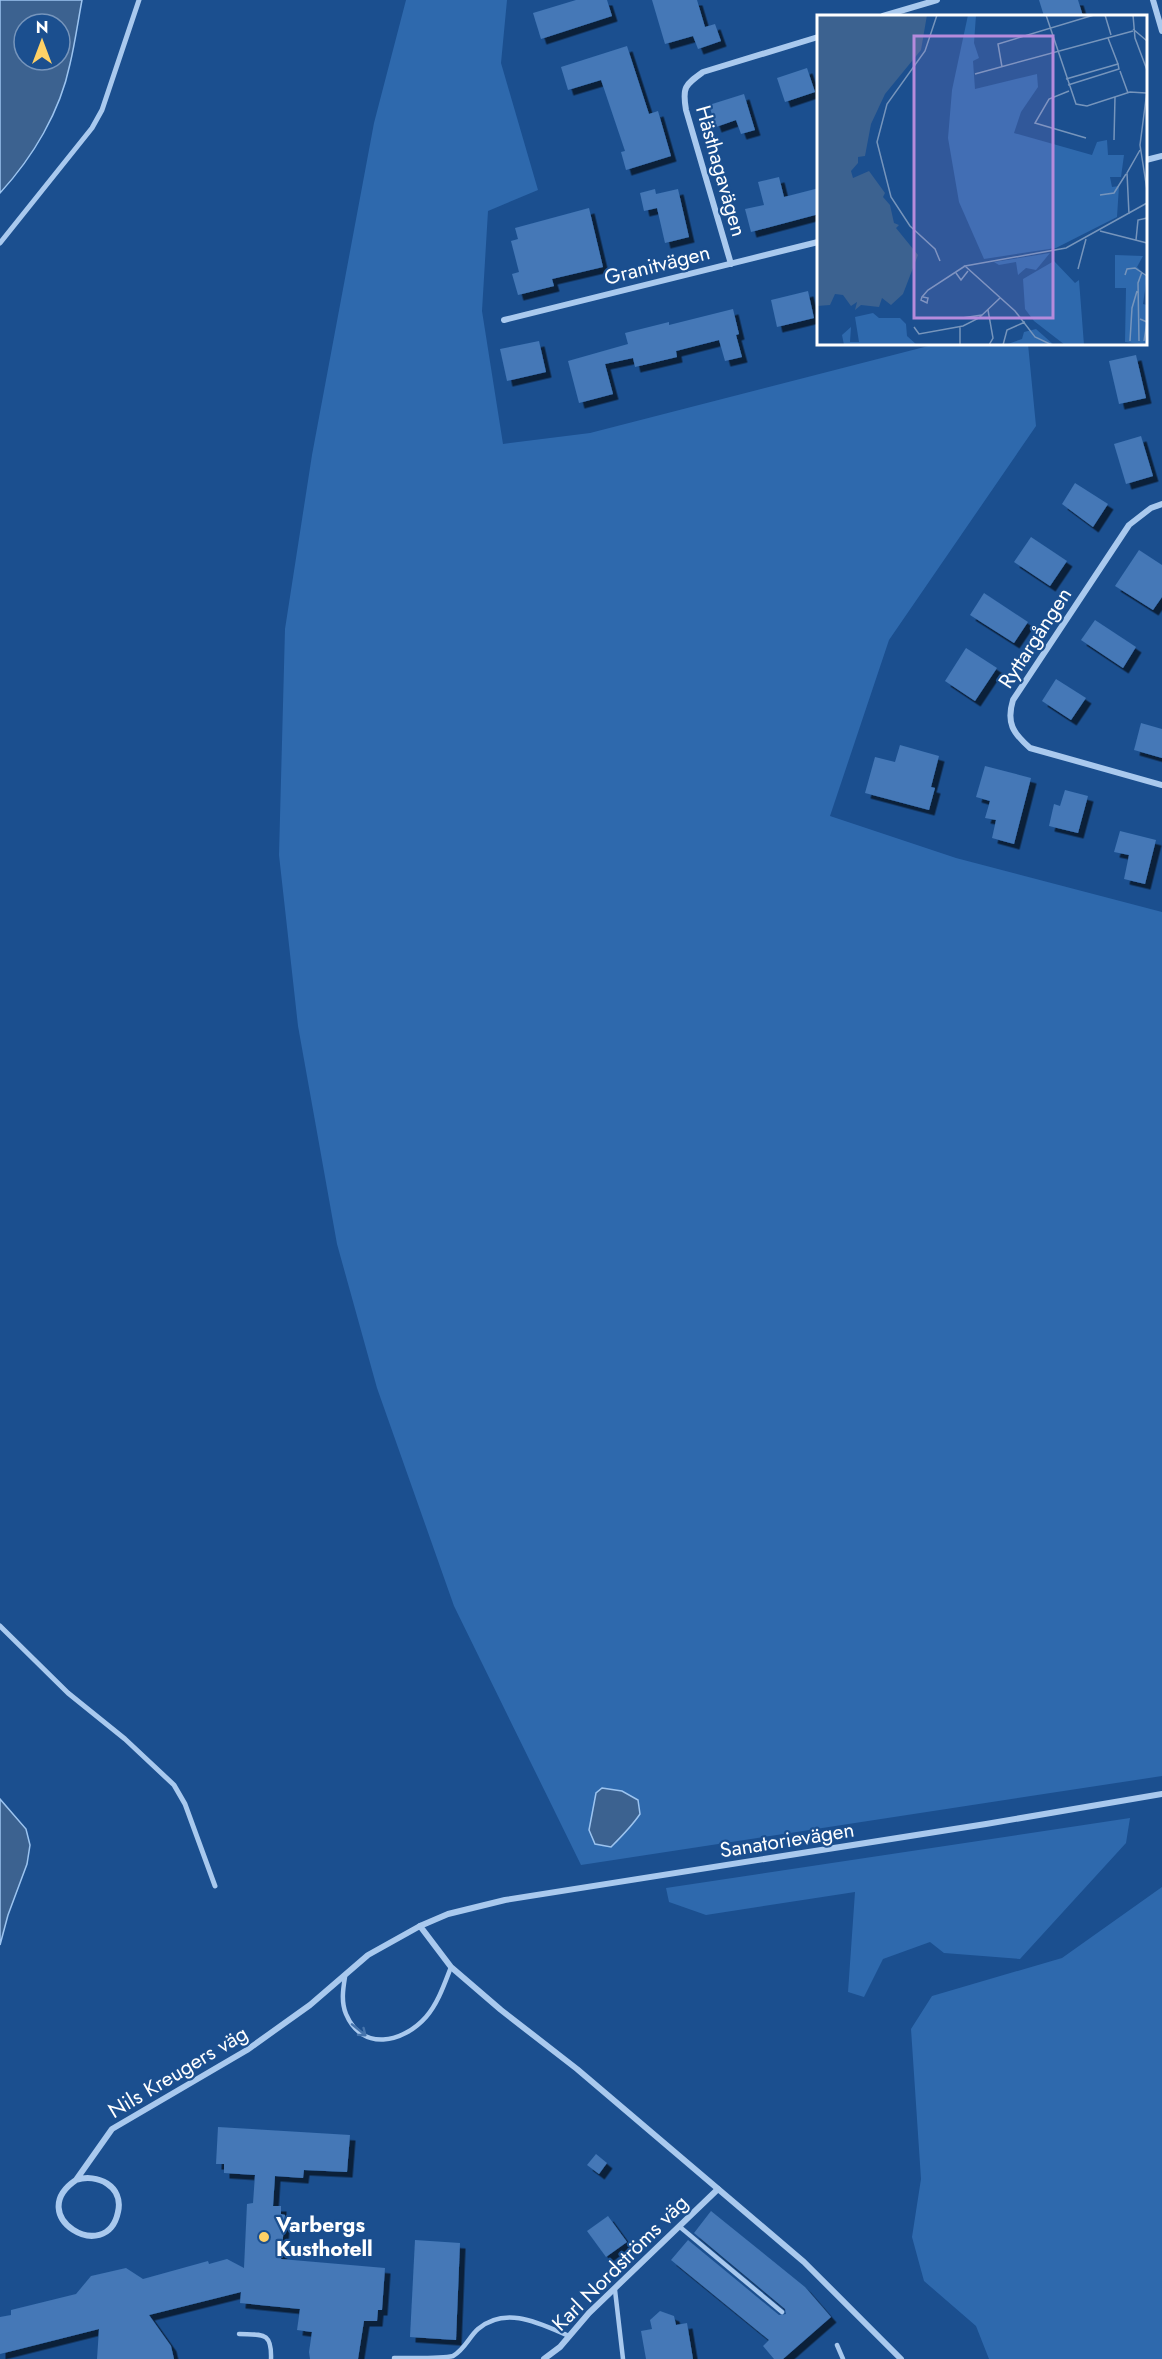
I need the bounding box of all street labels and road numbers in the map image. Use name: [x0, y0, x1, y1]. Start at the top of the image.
street label: Hästhagavägen: [688, 102, 754, 240]
street label: Granitvägen: [601, 237, 713, 293]
street label: Ryttargången: [991, 582, 1079, 694]
street label: Sanatorievägen: [718, 1815, 856, 1865]
street label: Nils Kreugers väg: [103, 2018, 253, 2126]
street label: Karl Nordströms väg: [545, 2188, 695, 2338]

